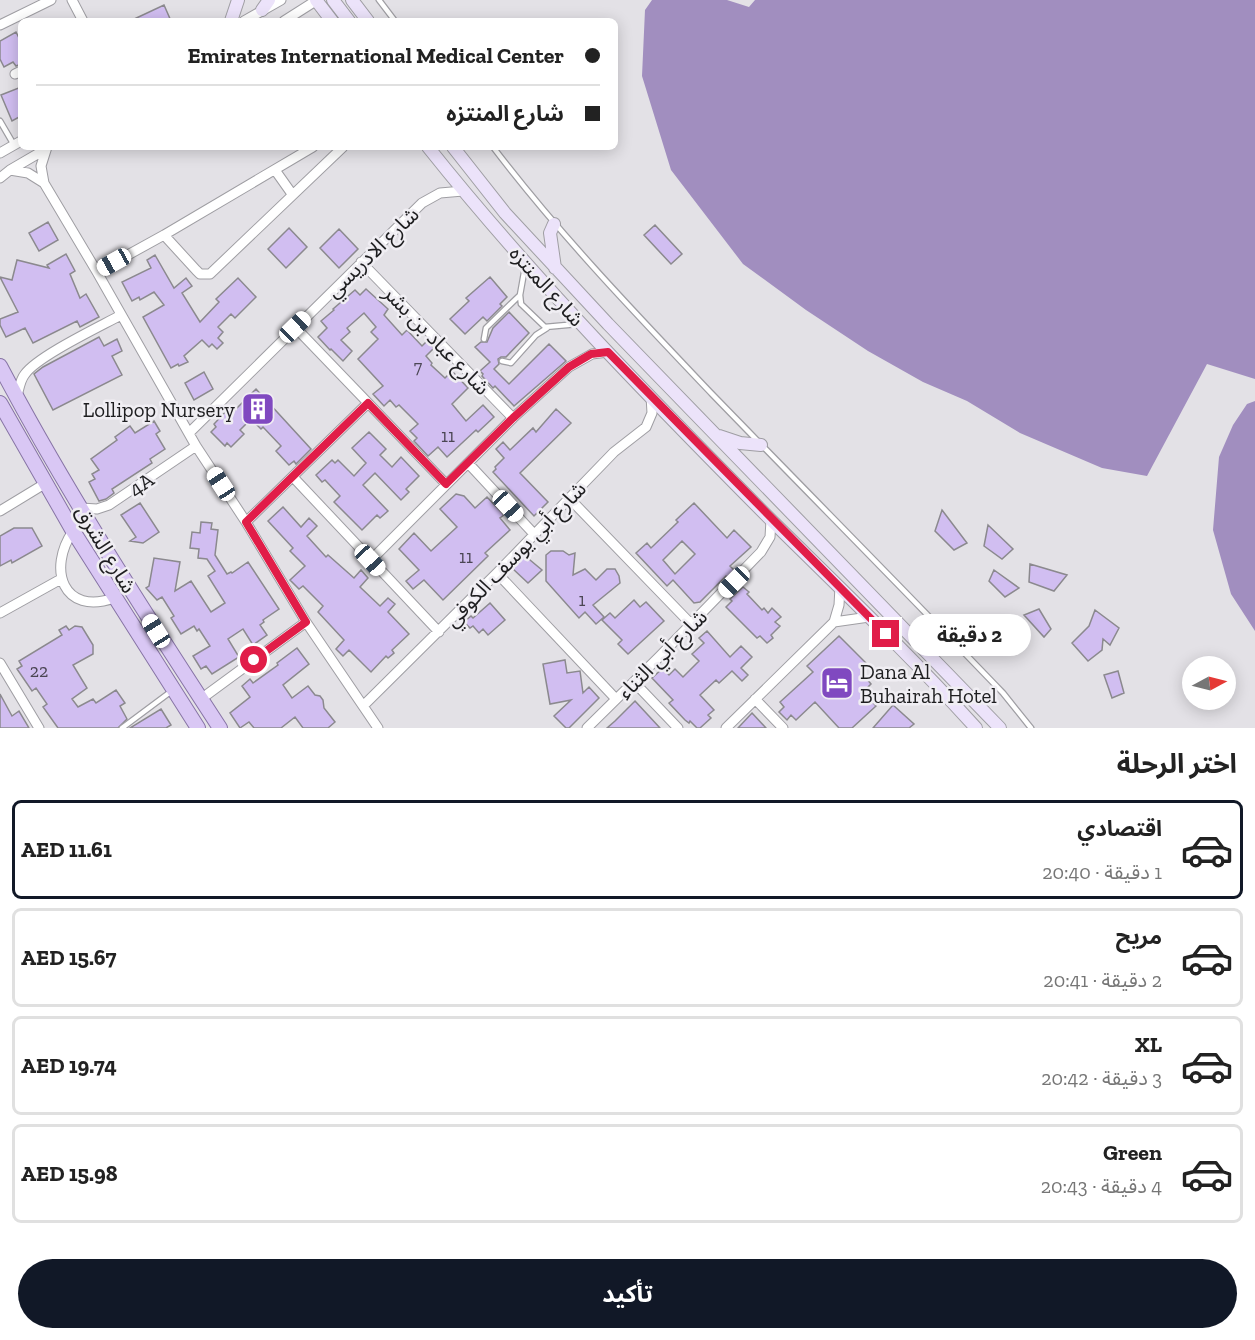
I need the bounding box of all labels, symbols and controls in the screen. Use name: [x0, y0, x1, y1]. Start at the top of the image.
text: Emirates International Medical Center: [187, 42, 564, 69]
text: شارع المنتزه: [446, 100, 564, 127]
street label: شارع الادريسي: [320, 201, 426, 305]
street label: شارع المنتزه: [502, 241, 590, 333]
car: [94, 245, 134, 279]
street label: شارع عباد بن بشر: [376, 280, 495, 402]
car: [276, 308, 314, 346]
house number: 7: [414, 356, 423, 378]
building icon: Lollipop Nursery: [240, 391, 276, 427]
place label: Lollipop Nursery: [83, 397, 235, 422]
house number: 11: [441, 425, 455, 447]
car: [204, 464, 238, 504]
street label: 4A: [124, 466, 159, 501]
street label: شارع أبي يوسف الكوفي: [439, 476, 594, 635]
car: [489, 487, 527, 525]
street label: شارع الشرق: [67, 501, 142, 599]
car: [351, 541, 389, 579]
house number: 11: [459, 546, 473, 568]
car: [715, 563, 753, 601]
house number: 1: [579, 589, 586, 611]
street label: شارع أبي الثناء: [612, 604, 715, 707]
car: [139, 611, 173, 651]
callout: 2 دقيقة: [907, 613, 1030, 655]
route end: [872, 620, 899, 647]
text: 2 دقيقة: [937, 623, 1002, 647]
route start: [240, 646, 267, 673]
north arrow: [1182, 656, 1236, 710]
map controls: [1182, 656, 1236, 710]
place label: Dana Al Buhairah Hotel: [860, 659, 997, 708]
house number: 22: [30, 660, 48, 682]
hotel icon: Dana Al Buhairah Hotel: [819, 665, 855, 701]
text: اختر الرحلة: [1117, 748, 1237, 780]
text: اقتصادي: [1077, 815, 1162, 842]
icon: car: [1180, 823, 1234, 877]
text: AED 11.61: [21, 836, 112, 863]
text: 1 دقيقة · 20:40: [1042, 860, 1162, 884]
text: مريح: [1116, 923, 1162, 950]
icon: car: [1180, 931, 1234, 985]
text: AED 15.67: [21, 944, 116, 971]
text: 2 دقيقة · 20:41: [1043, 968, 1162, 992]
text: XL: [1135, 1031, 1162, 1058]
icon: car: [1180, 1039, 1234, 1093]
text: AED 19.74: [21, 1052, 117, 1079]
text: 3 دقيقة · 20:42: [1041, 1066, 1162, 1090]
text: Green: [1103, 1139, 1162, 1166]
icon: car: [1180, 1147, 1234, 1201]
text: AED 15.98: [21, 1160, 118, 1187]
text: 4 دقيقة · 20:43: [1041, 1174, 1162, 1198]
button: تأكيد: [18, 1259, 1237, 1328]

